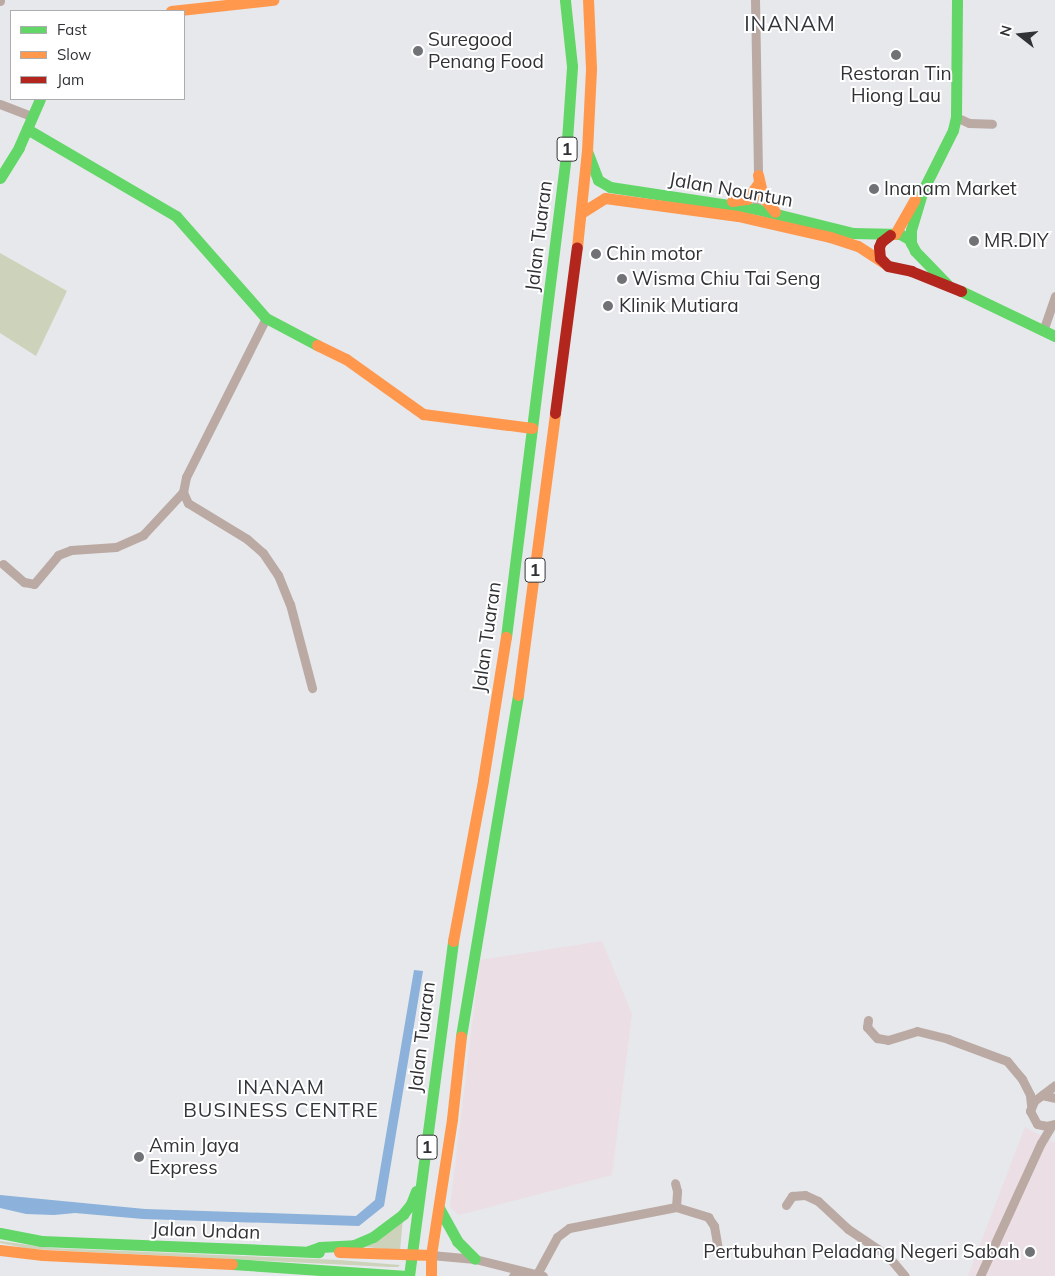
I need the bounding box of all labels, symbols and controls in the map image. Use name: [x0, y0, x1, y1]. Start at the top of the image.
legend: [10, 10, 185, 100]
district label: INANAM: [743, 10, 837, 36]
north arrow: [995, 10, 1045, 60]
text: Fast: [57, 20, 87, 39]
text: N: [995, 23, 1016, 38]
place label: Suregood Penang Food: [428, 29, 544, 73]
text: Slow: [57, 45, 91, 64]
marker: Suregood Penang Food: [412, 45, 424, 57]
marker: Restoran Tin Hiong Lau: [890, 49, 902, 61]
place label: Restoran Tin Hiong Lau: [840, 63, 952, 107]
text: Jam: [57, 70, 84, 89]
road number: 1: [556, 134, 578, 164]
street label: Jalan Nountun: [667, 168, 795, 212]
place label: Inanam Market: [884, 178, 1017, 200]
street label: Jalan Tuaran: [521, 179, 557, 293]
marker: Inanam Market: [868, 183, 880, 195]
place label: MR.DIY: [984, 230, 1049, 252]
marker: MR.DIY: [968, 235, 980, 247]
place label: Chin motor: [606, 243, 702, 265]
marker: Chin motor: [590, 248, 602, 260]
place label: Wisma Chiu Tai Seng: [632, 268, 820, 290]
marker: Wisma Chiu Tai Seng: [616, 273, 628, 285]
place label: Klinik Mutiara: [619, 295, 739, 317]
marker: Klinik Mutiara: [601, 299, 615, 313]
road number: 1: [524, 554, 546, 586]
street label: Jalan Tuaran: [468, 580, 506, 694]
street label: Jalan Tuaran: [404, 980, 440, 1094]
district label: INANAM BUSINESS CENTRE: [181, 1075, 381, 1122]
road number: 1: [416, 1132, 438, 1162]
place label: Amin Jaya Express: [149, 1135, 239, 1179]
marker: Amin Jaya Express: [133, 1151, 145, 1163]
street label: Jalan Undan: [151, 1218, 261, 1244]
place label: Pertubuhan Peladang Negeri Sabah: [703, 1241, 1020, 1263]
marker: Pertubuhan Peladang Negeri Sabah: [1024, 1246, 1036, 1258]

